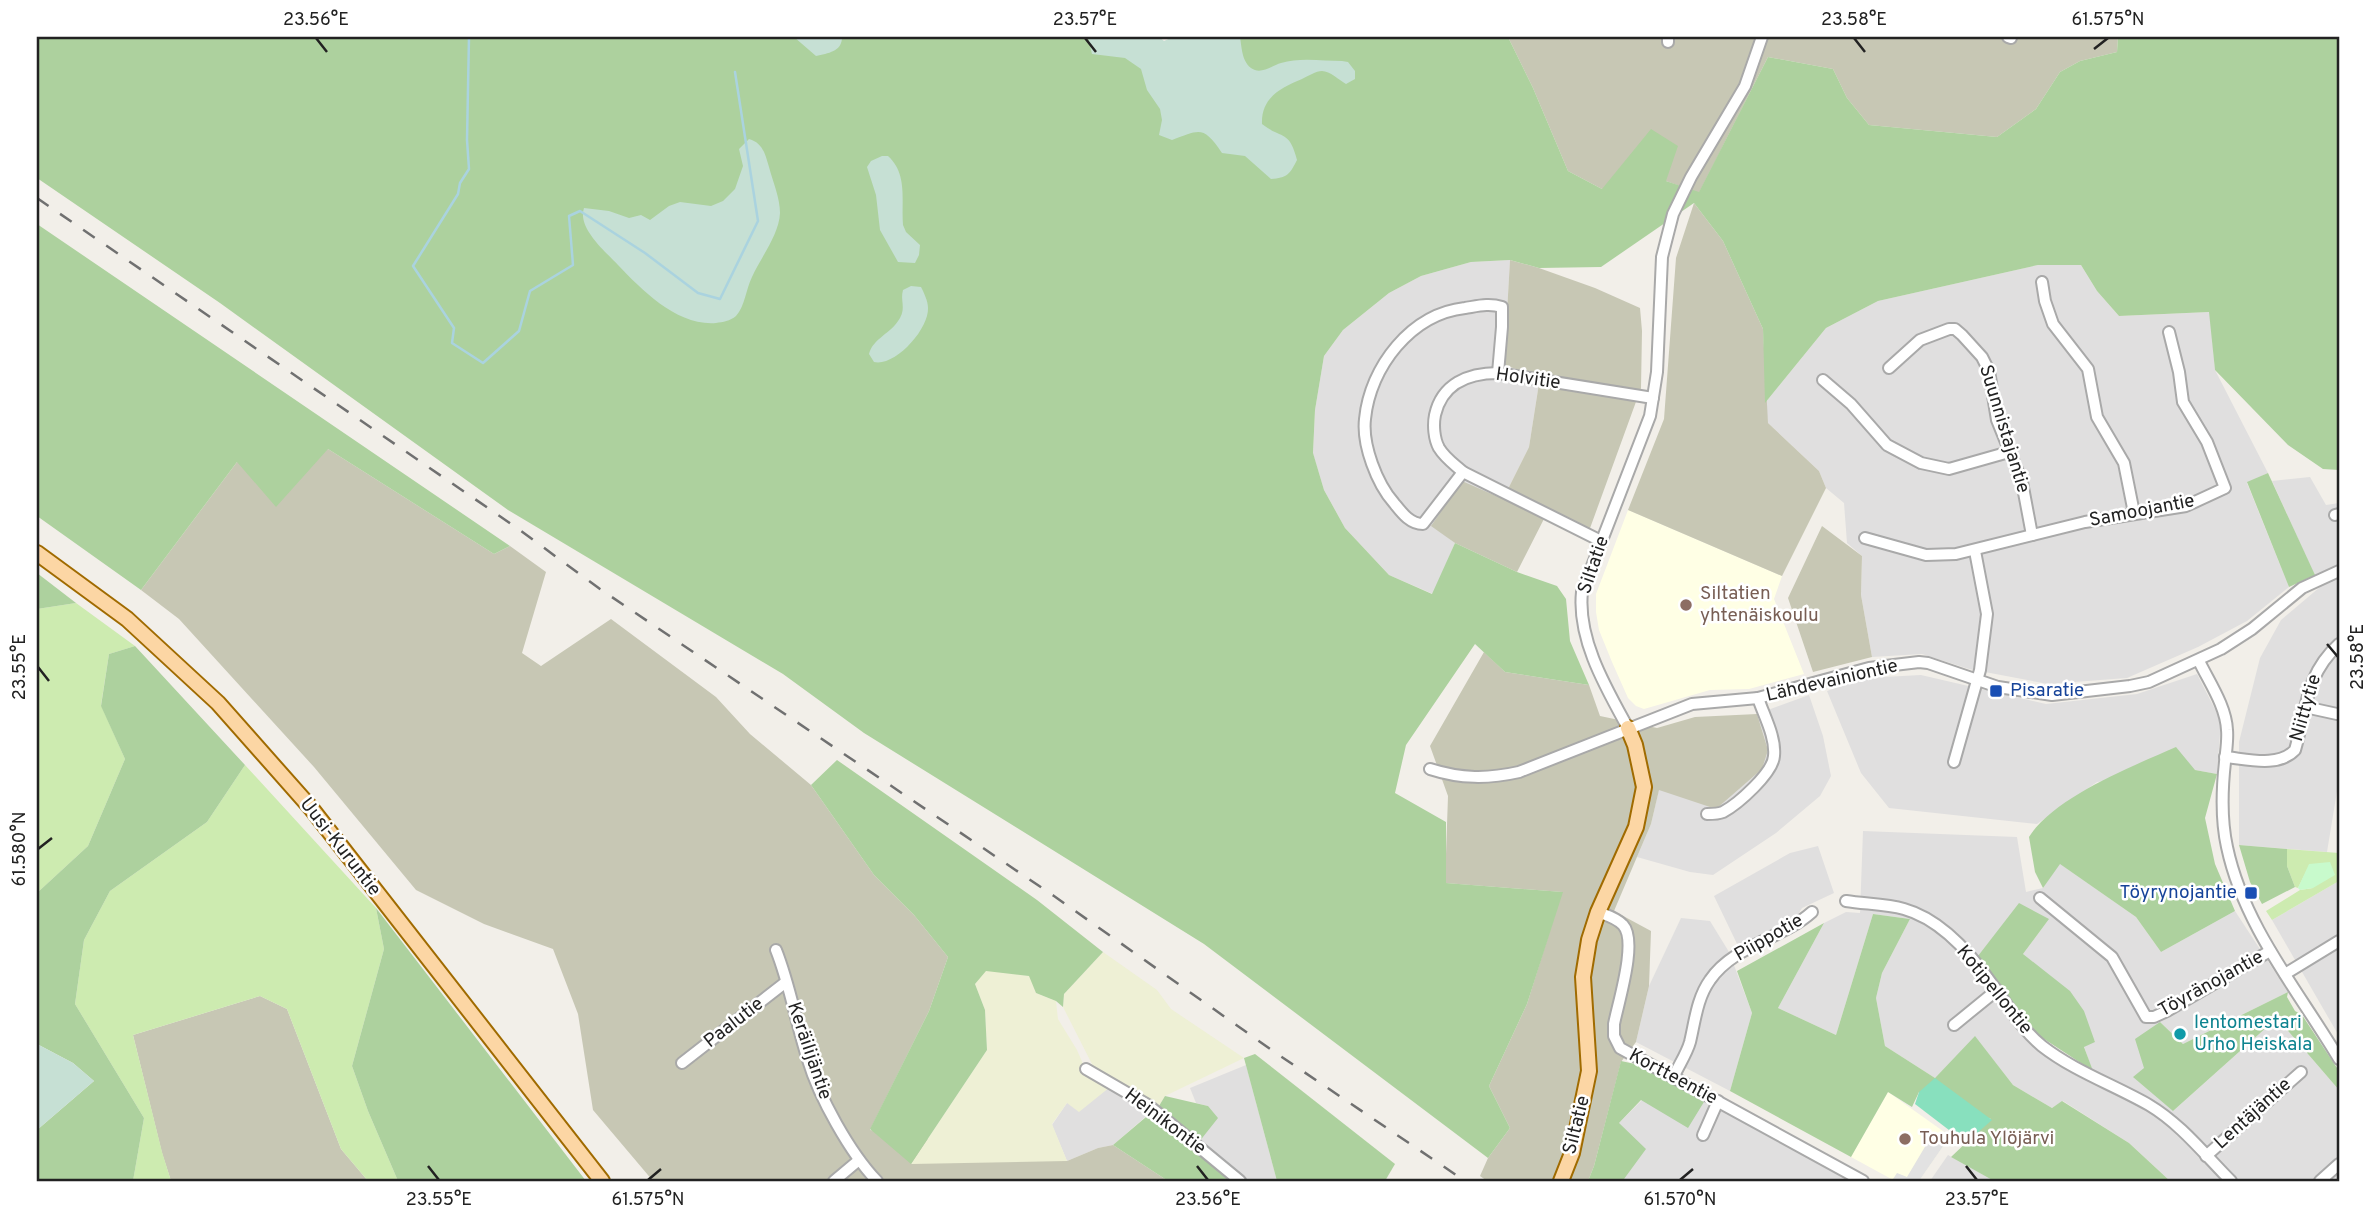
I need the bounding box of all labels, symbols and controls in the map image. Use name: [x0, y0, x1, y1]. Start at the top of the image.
text: 23.56°E: [283, 9, 349, 32]
text: 23.57°E: [1053, 9, 1117, 32]
text: 23.58°E: [1821, 9, 1887, 32]
text: 61.575°N: [2071, 9, 2145, 32]
street label: Suunnistajantie: [1973, 362, 2035, 496]
street label: Holvitie: [1494, 363, 1562, 395]
street label: Samoojantie: [2087, 489, 2197, 533]
street label: Siltatie: [1573, 533, 1615, 597]
place label: Siltatien yhtenäiskoulu: [1700, 582, 1819, 628]
marker: Siltatien yhtenäiskoulu: [1678, 597, 1694, 613]
text: 23.58°E: [2347, 624, 2370, 690]
text: 23.55°E: [9, 634, 32, 700]
street label: Lähdevainiontie: [1764, 654, 1900, 708]
street label: Niittytie: [2285, 672, 2327, 744]
place label: Pisaratie: [2010, 679, 2084, 703]
marker: Pisaratie: [1988, 683, 2004, 699]
street label: Uusi-Kuruntie: [294, 793, 386, 901]
text: 61.580°N: [9, 811, 32, 887]
place label: Töyrynojantie: [2120, 881, 2237, 905]
marker: Töyrynojantie: [2243, 885, 2259, 901]
street label: Piippotie: [1730, 909, 1808, 967]
street label: Kotipellontie: [1951, 940, 2037, 1040]
street label: Töyränojantie: [2154, 945, 2268, 1023]
street label: Paalutie: [699, 992, 769, 1054]
street label: Keräilijäntie: [781, 999, 837, 1103]
place label: lentomestari Urho Heiskala: [2194, 1011, 2312, 1057]
marker: lentomestari Urho Heiskala: [2172, 1026, 2188, 1042]
street label: Kortteentie: [1624, 1044, 1722, 1110]
street label: Lentäjäntie: [2209, 1073, 2297, 1155]
street label: Heinikontie: [1119, 1083, 1211, 1161]
street label: Siltatie: [1558, 1093, 1596, 1157]
place label: Touhula Ylöjärvi: [1919, 1127, 2054, 1151]
marker: Touhula Ylöjärvi: [1897, 1131, 1913, 1147]
text: 23.55°E: [406, 1189, 472, 1212]
text: 61.575°N: [611, 1189, 685, 1212]
text: 23.56°E: [1175, 1189, 1241, 1212]
text: 61.570°N: [1644, 1189, 1716, 1212]
text: 23.57°E: [1945, 1189, 2009, 1212]

